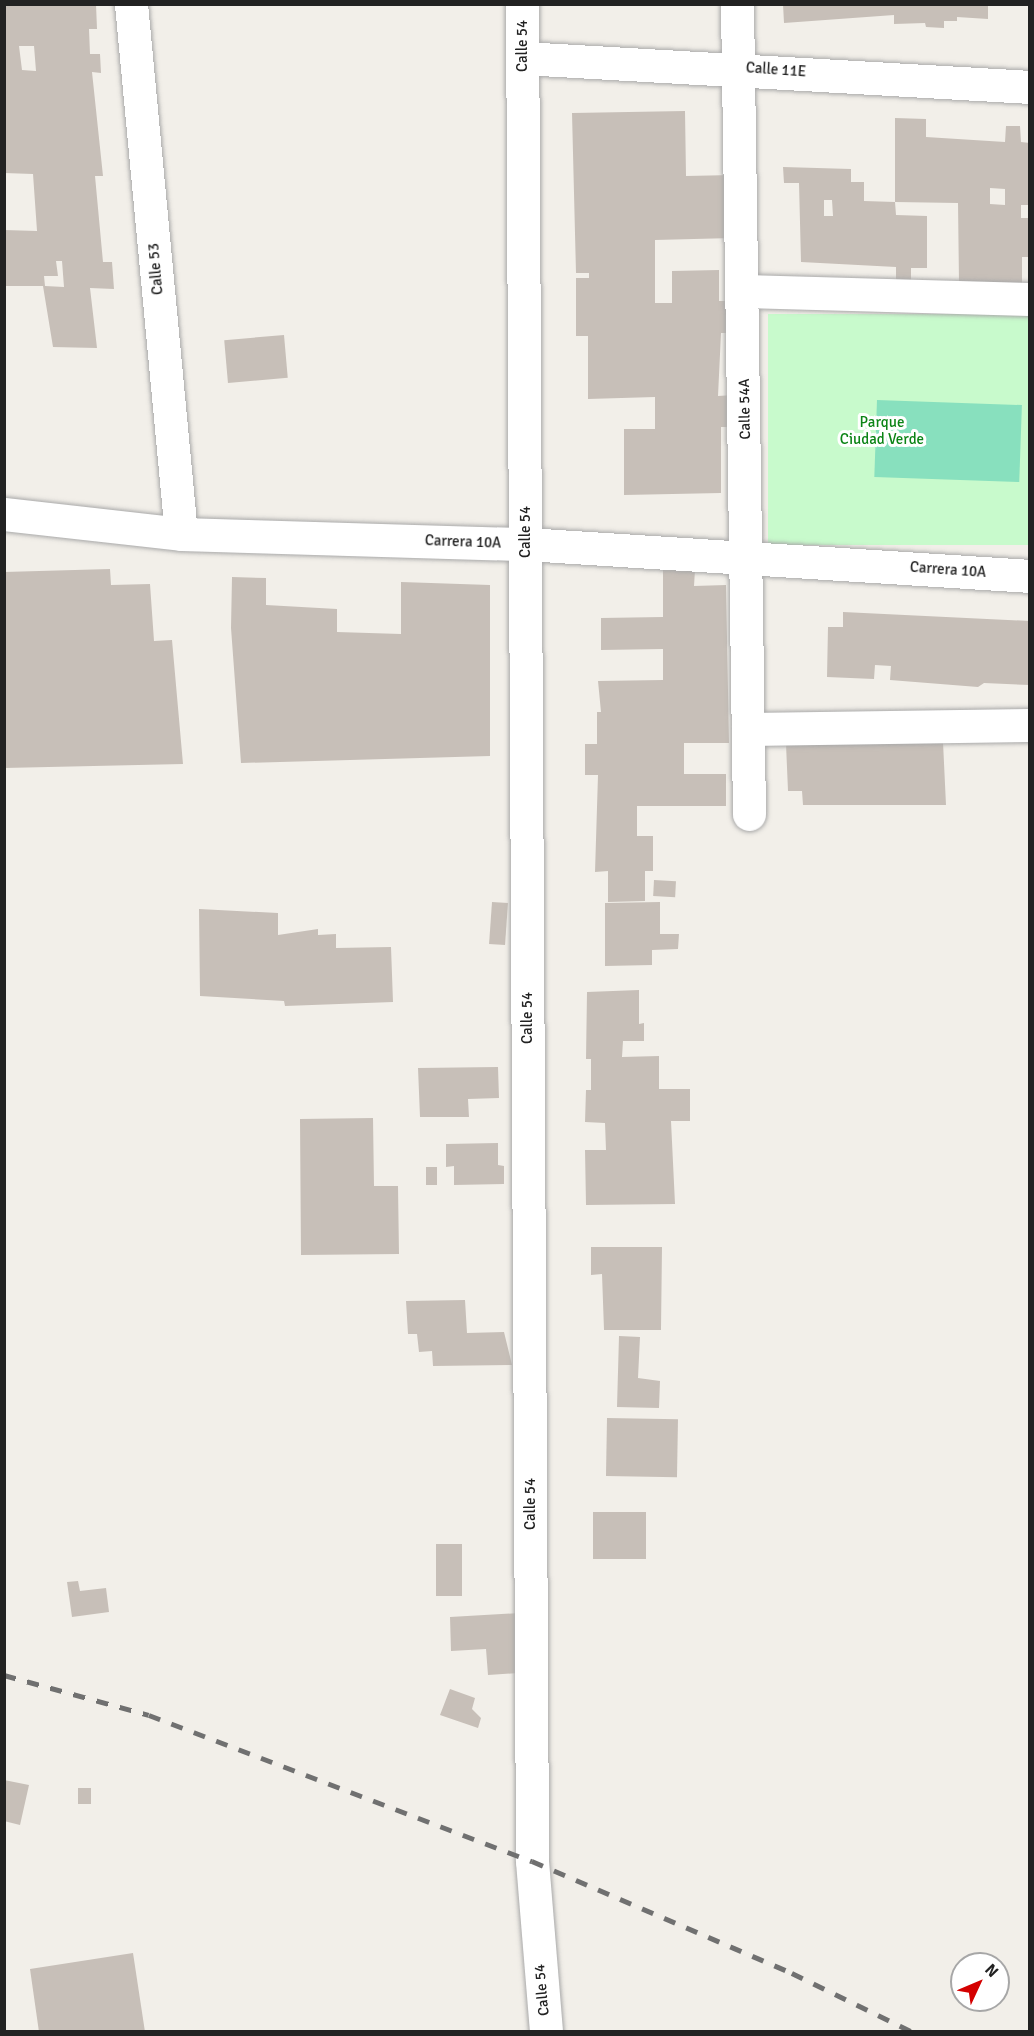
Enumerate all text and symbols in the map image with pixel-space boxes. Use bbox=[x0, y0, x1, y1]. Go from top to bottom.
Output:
street label: Calle 54 bbox=[514, 20, 532, 72]
street label: Calle 11E bbox=[745, 59, 807, 81]
street label: Calle 53 bbox=[145, 242, 167, 296]
street label: Calle 54A bbox=[735, 378, 755, 440]
park label: Parque Ciudad Verde bbox=[840, 413, 924, 448]
street label: Calle 54 bbox=[517, 506, 535, 558]
street label: Carrera 10A bbox=[424, 532, 502, 552]
street label: Carrera 10A bbox=[909, 558, 987, 582]
street label: Calle 54 bbox=[519, 992, 537, 1044]
street label: Calle 54 bbox=[522, 1478, 540, 1530]
north arrow bbox=[950, 1952, 1010, 2012]
text: N bbox=[980, 1960, 1003, 1982]
street label: Calle 54 bbox=[531, 1963, 553, 2017]

